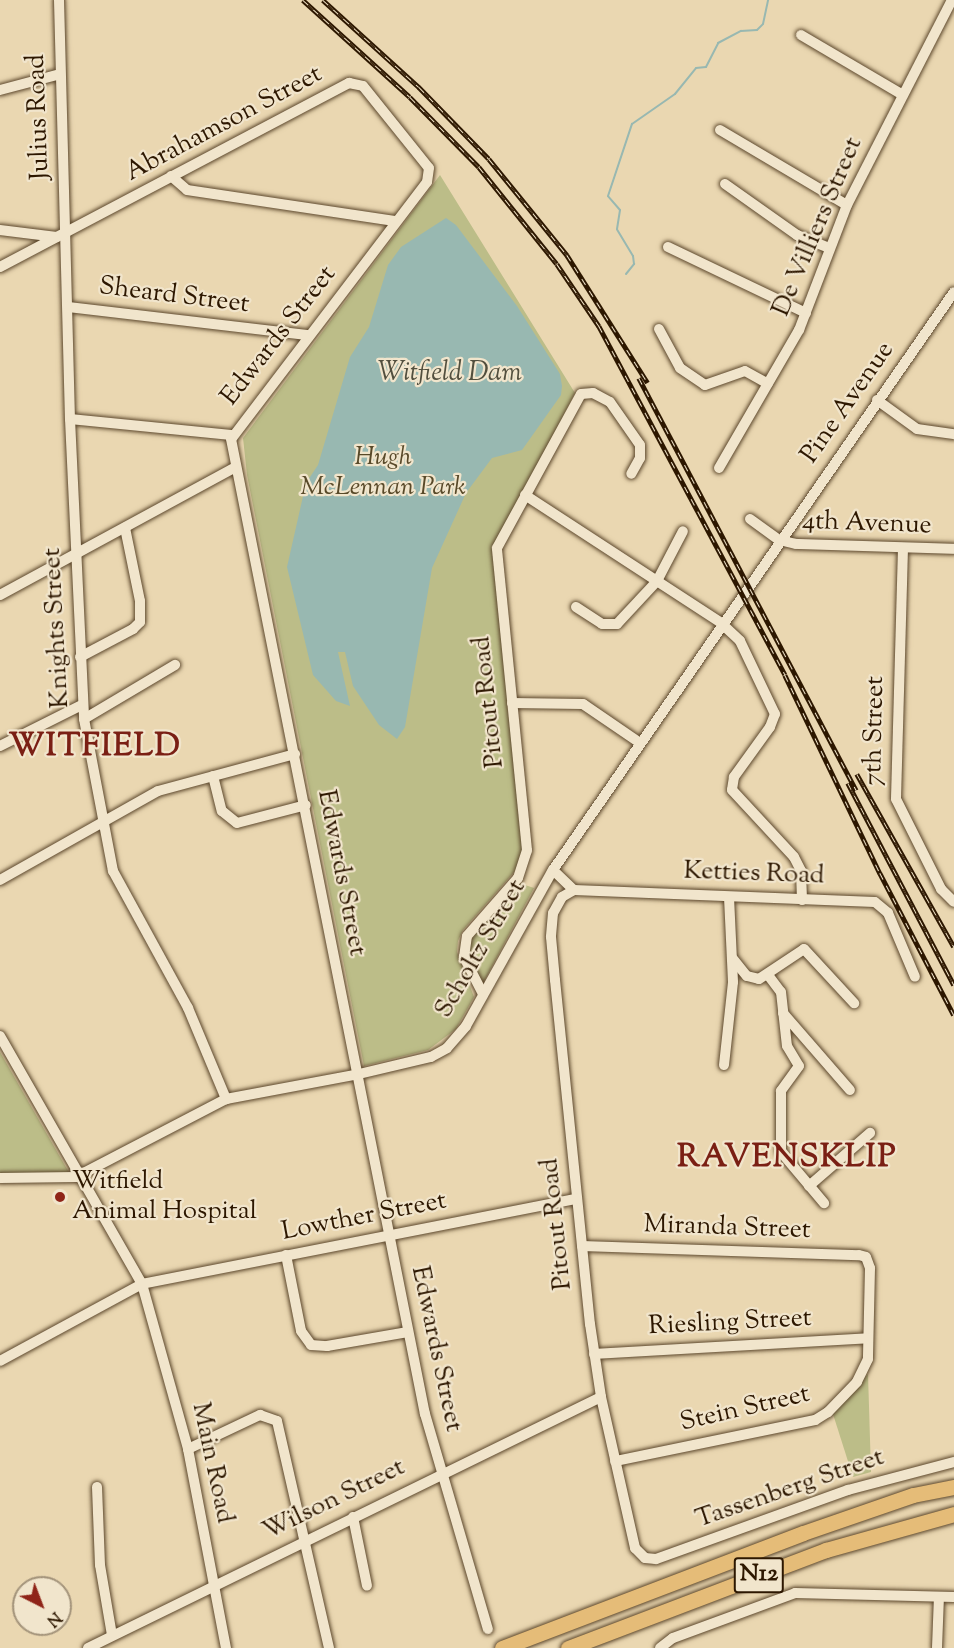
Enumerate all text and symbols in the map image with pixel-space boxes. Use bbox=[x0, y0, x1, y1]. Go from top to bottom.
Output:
street label: Julius Road bbox=[21, 53, 57, 181]
street label: Abrahamson Street bbox=[120, 59, 328, 189]
street label: De Villiers Street bbox=[766, 133, 870, 321]
street label: Edwards Street bbox=[215, 260, 343, 412]
street label: Sheard Street bbox=[97, 271, 251, 321]
street label: Pine Avenue bbox=[795, 336, 901, 470]
water label: Witfield Dam bbox=[378, 358, 522, 390]
park label: Hugh McLennan Park bbox=[300, 442, 466, 503]
street label: 4th Avenue bbox=[802, 506, 932, 542]
street label: Knights Street bbox=[37, 547, 77, 709]
street label: Pitout Road bbox=[467, 634, 511, 770]
street label: 7th Street bbox=[858, 676, 892, 786]
district label: WITFIELD bbox=[9, 728, 181, 766]
street label: Edwards Street bbox=[310, 787, 372, 959]
street label: Ketties Road bbox=[683, 856, 825, 892]
street label: Scholtz Street bbox=[429, 874, 533, 1024]
district label: RAVENSKLIP bbox=[677, 1139, 897, 1177]
street label: Pitout Road bbox=[535, 1156, 579, 1292]
place label: Witfield Animal Hospital bbox=[72, 1166, 257, 1228]
street label: Lowther Street bbox=[279, 1186, 449, 1248]
marker: Witfield Animal Hospital bbox=[53, 1190, 67, 1204]
street label: Miranda Street bbox=[643, 1209, 811, 1247]
street label: Edwards Street bbox=[403, 1263, 469, 1435]
street label: Riesling Street bbox=[648, 1303, 812, 1343]
street label: Stein Street bbox=[677, 1379, 813, 1439]
street label: Main Road bbox=[184, 1400, 240, 1526]
street label: Tassenberg Street bbox=[692, 1442, 888, 1536]
street label: Wilson Street bbox=[258, 1452, 410, 1548]
road number: N12 bbox=[734, 1554, 784, 1596]
north arrow bbox=[12, 1576, 72, 1636]
text: N bbox=[41, 1605, 65, 1631]

